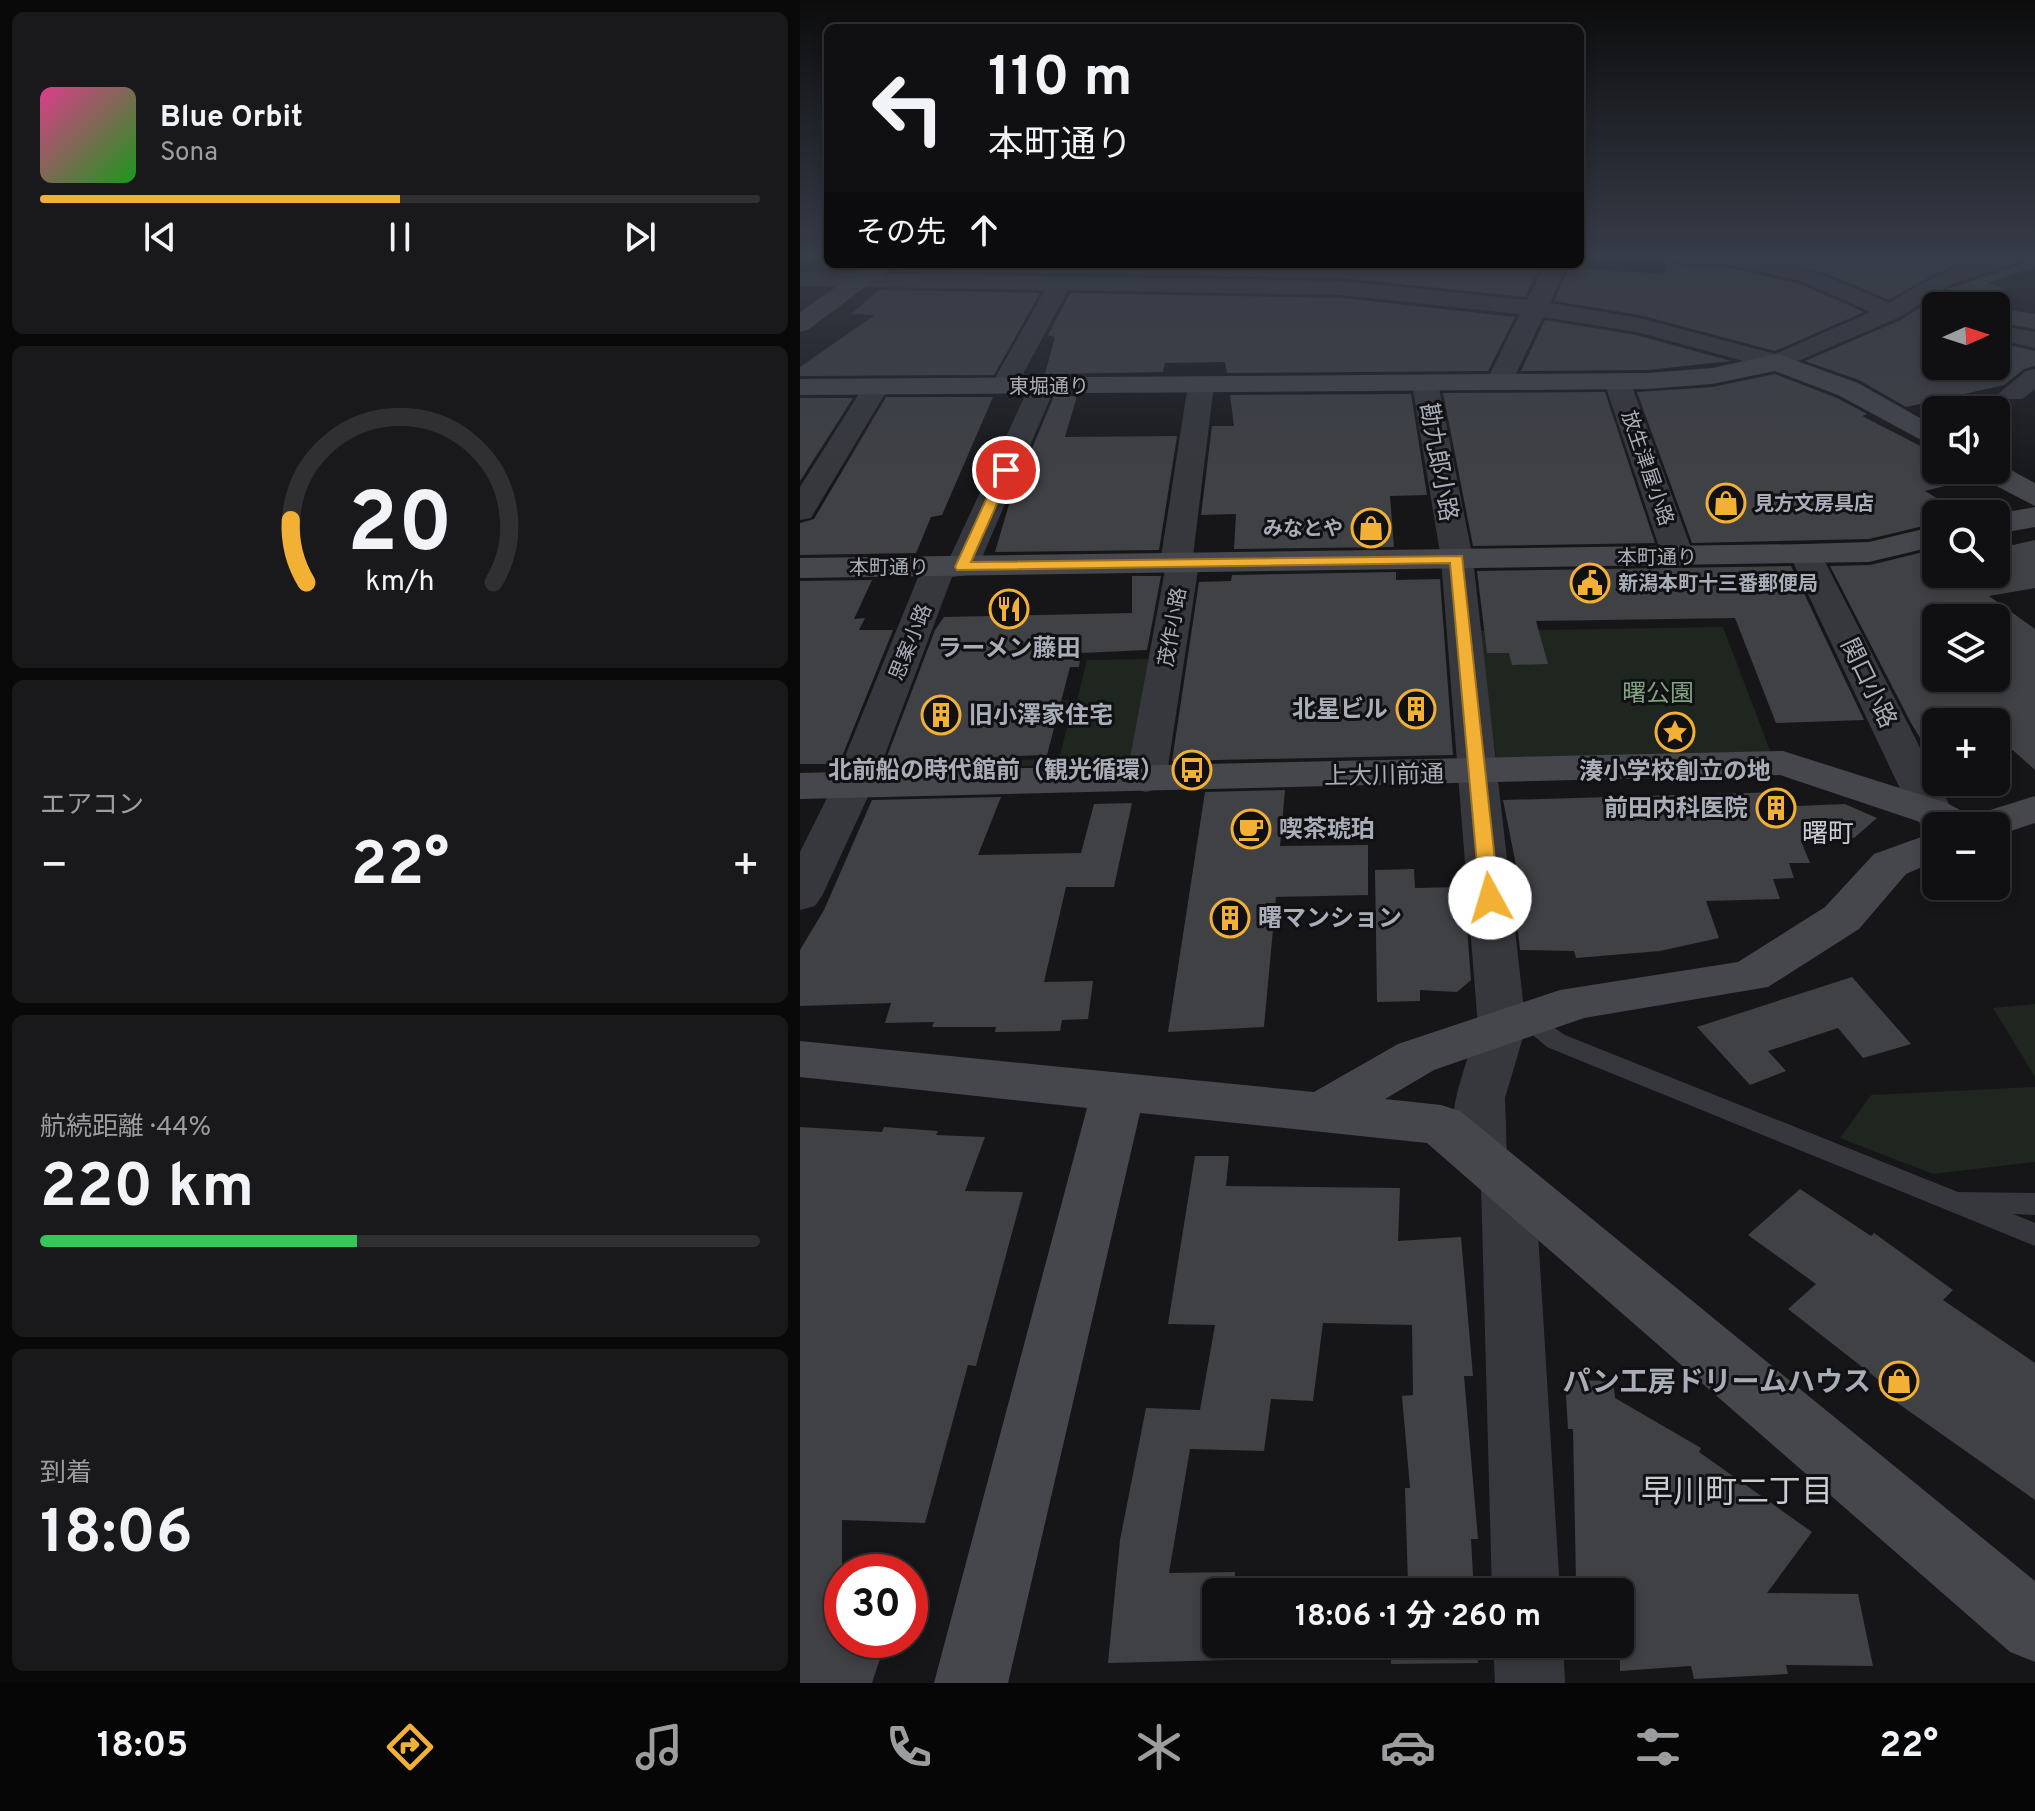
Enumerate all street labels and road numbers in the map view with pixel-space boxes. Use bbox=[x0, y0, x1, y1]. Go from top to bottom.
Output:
street label: 東堀通り bbox=[1009, 375, 1089, 401]
street label: 勘九郎小路 bbox=[1412, 401, 1462, 524]
street label: 放生津屋小路 bbox=[1614, 408, 1678, 530]
street label: 本町通り bbox=[1617, 546, 1697, 572]
street label: 本町通り bbox=[849, 556, 929, 582]
street label: 茂作小路 bbox=[1154, 586, 1194, 669]
street label: 思案小路 bbox=[885, 601, 939, 685]
street label: 関口小路 bbox=[1833, 634, 1902, 734]
street label: 上大川前通 bbox=[1324, 761, 1444, 793]

